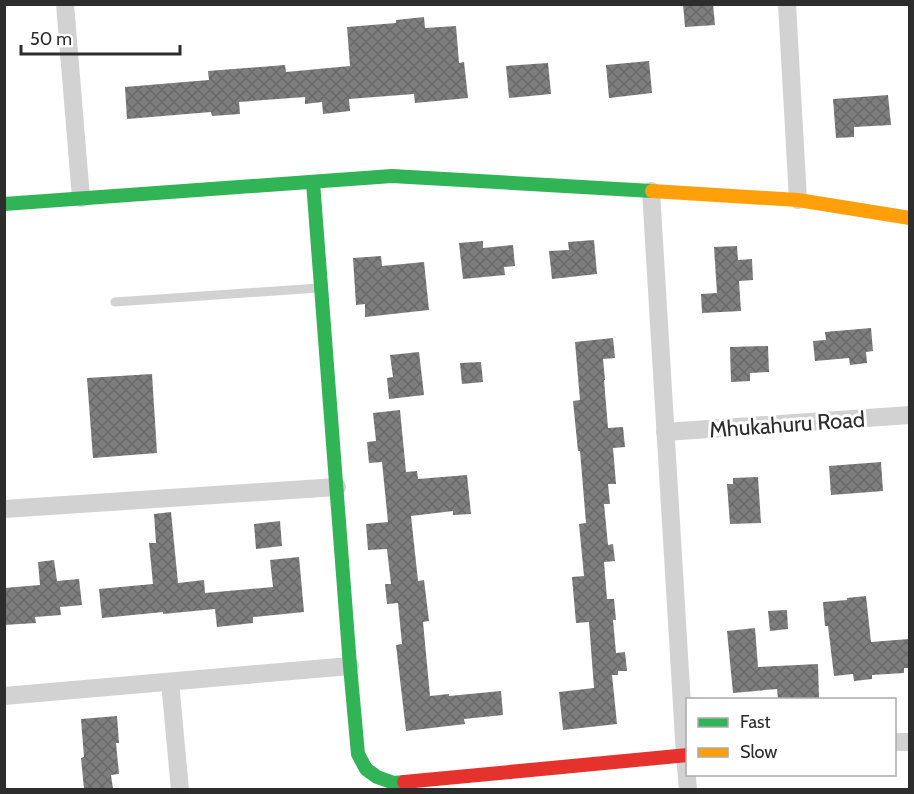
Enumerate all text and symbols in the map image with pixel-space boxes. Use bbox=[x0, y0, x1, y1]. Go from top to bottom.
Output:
scale bar bbox=[21, 18, 180, 56]
text: 50 m bbox=[30, 28, 72, 50]
street label: Mhukahuru Road bbox=[708, 406, 866, 443]
legend bbox=[686, 698, 896, 776]
text: Fast bbox=[740, 711, 771, 733]
text: Slow bbox=[740, 741, 777, 763]

